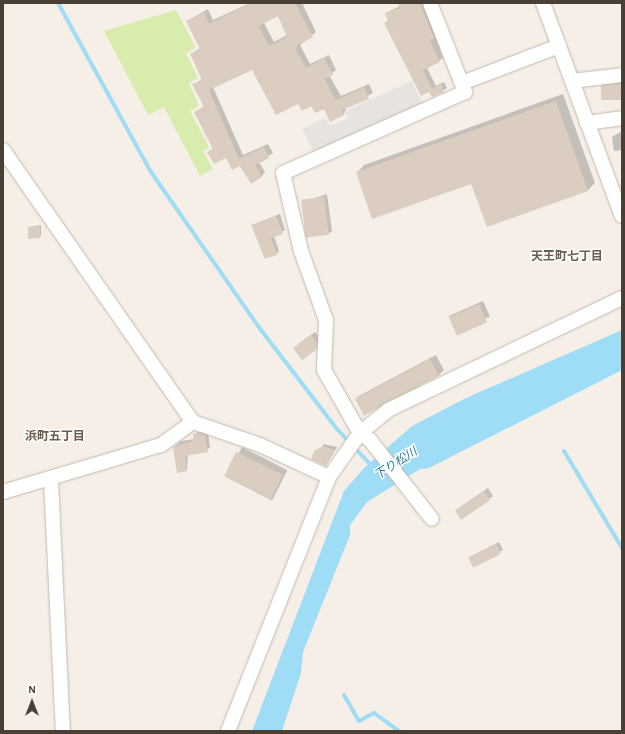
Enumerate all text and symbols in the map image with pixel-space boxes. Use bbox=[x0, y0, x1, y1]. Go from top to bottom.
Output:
district label: 天王町七丁目 bbox=[531, 250, 603, 264]
district label: 浜町五丁目 bbox=[25, 430, 85, 444]
water label: 下り松川 bbox=[372, 445, 420, 483]
north arrow bbox=[12, 682, 52, 722]
text: N bbox=[28, 684, 36, 695]

